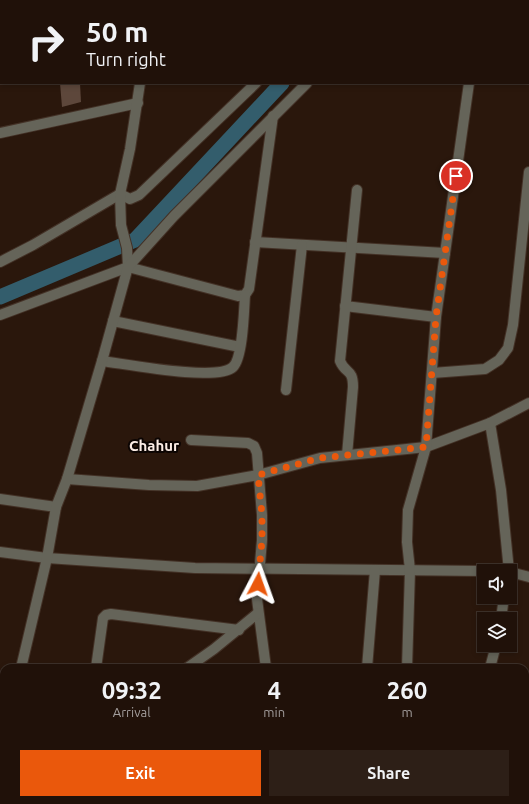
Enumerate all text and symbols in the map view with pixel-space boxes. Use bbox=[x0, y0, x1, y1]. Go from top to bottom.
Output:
icon: right bbox=[20, 16, 72, 68]
text: 50 m bbox=[86, 16, 148, 47]
text: Turn right bbox=[86, 49, 166, 69]
pin bbox=[439, 159, 473, 193]
icon: arrive bbox=[445, 165, 467, 187]
district label: Chahur bbox=[129, 437, 180, 454]
position arrow bbox=[237, 563, 279, 605]
map controls bbox=[477, 564, 517, 652]
button: sound bbox=[477, 564, 517, 604]
button: layers bbox=[477, 612, 517, 652]
text: 09:32 bbox=[102, 677, 162, 704]
text: 4 bbox=[267, 677, 281, 704]
text: 260 bbox=[387, 677, 427, 704]
text: Arrival bbox=[113, 705, 151, 719]
text: min bbox=[263, 705, 285, 719]
text: m bbox=[401, 705, 413, 719]
button: Exit bbox=[20, 750, 261, 796]
button: Share bbox=[269, 750, 509, 796]

